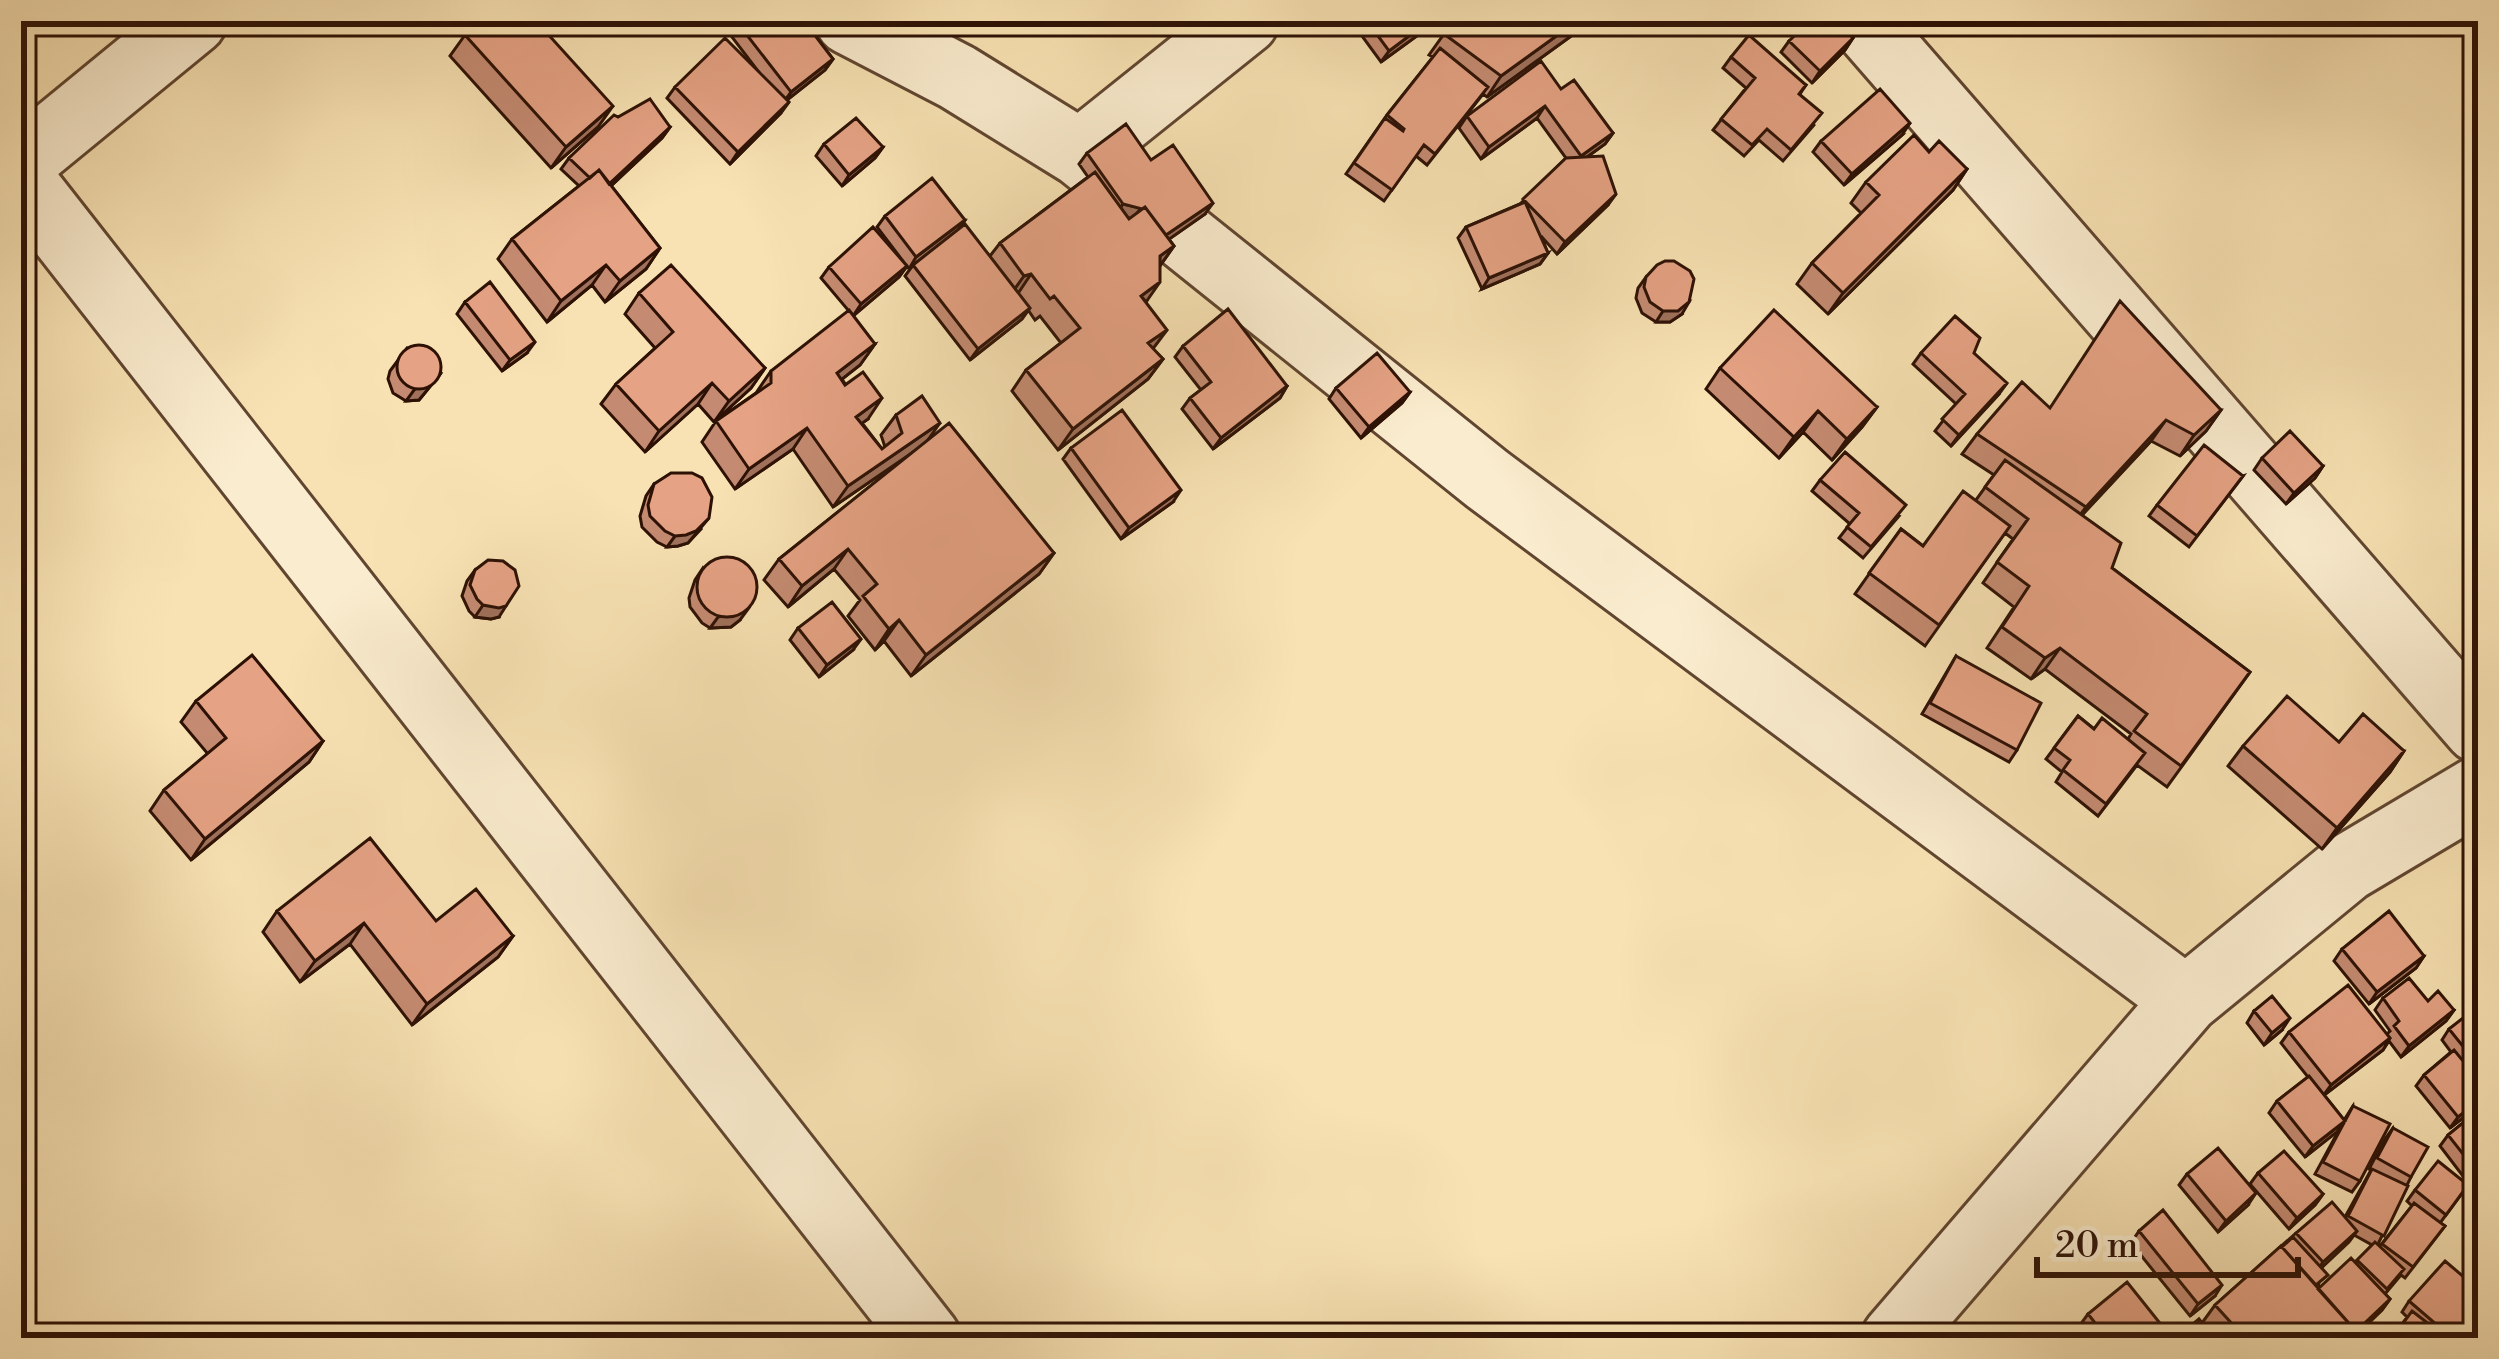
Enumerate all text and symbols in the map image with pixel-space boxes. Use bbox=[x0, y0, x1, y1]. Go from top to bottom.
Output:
scale bar bbox=[2037, 1203, 2298, 1277]
text: 20 m bbox=[2055, 1224, 2138, 1269]

